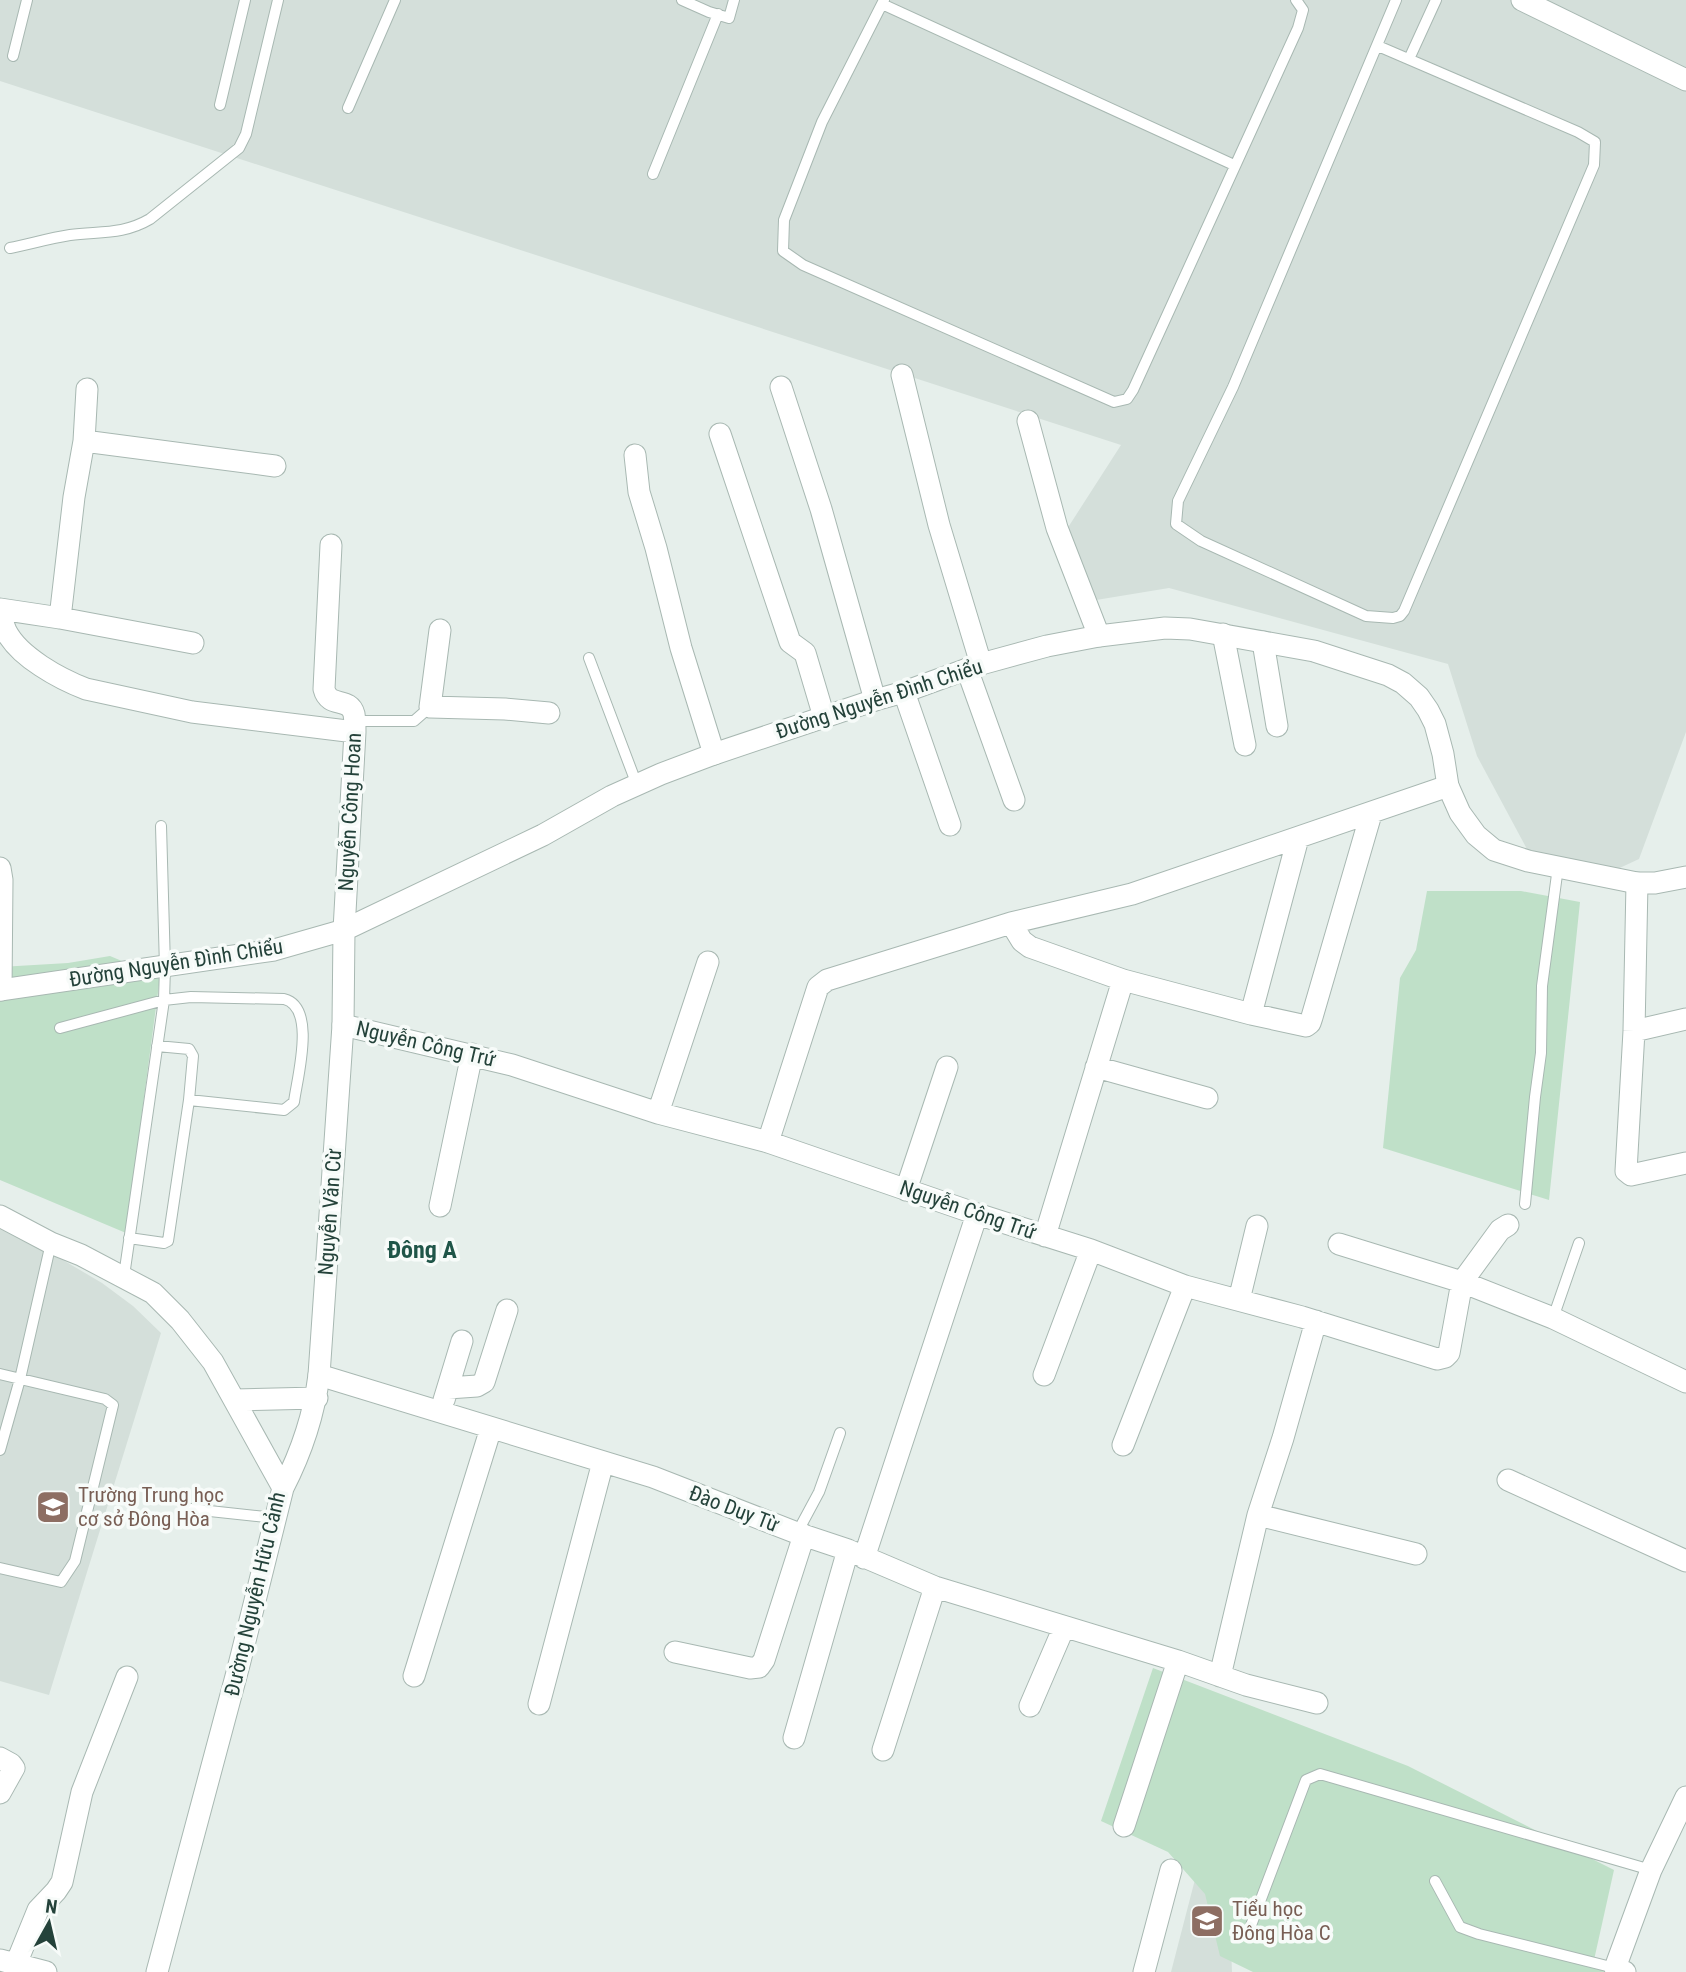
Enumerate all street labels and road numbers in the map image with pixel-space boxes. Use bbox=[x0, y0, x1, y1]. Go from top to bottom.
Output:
street label: Đường Nguyễn Đình Chiểu bbox=[773, 654, 985, 744]
street label: Nguyễn Công Hoan bbox=[334, 732, 366, 892]
street label: Đường Nguyễn Đình Chiểu bbox=[67, 934, 285, 992]
street label: Nguyễn Công Trứ bbox=[354, 1016, 499, 1072]
street label: Nguyễn Văn Cừ bbox=[314, 1147, 346, 1276]
street label: Nguyễn Công Trứ bbox=[897, 1175, 1040, 1245]
street label: Đào Duy Từ bbox=[686, 1481, 783, 1537]
street label: Đường Nguyễn Hữu Cảnh bbox=[220, 1490, 290, 1698]

